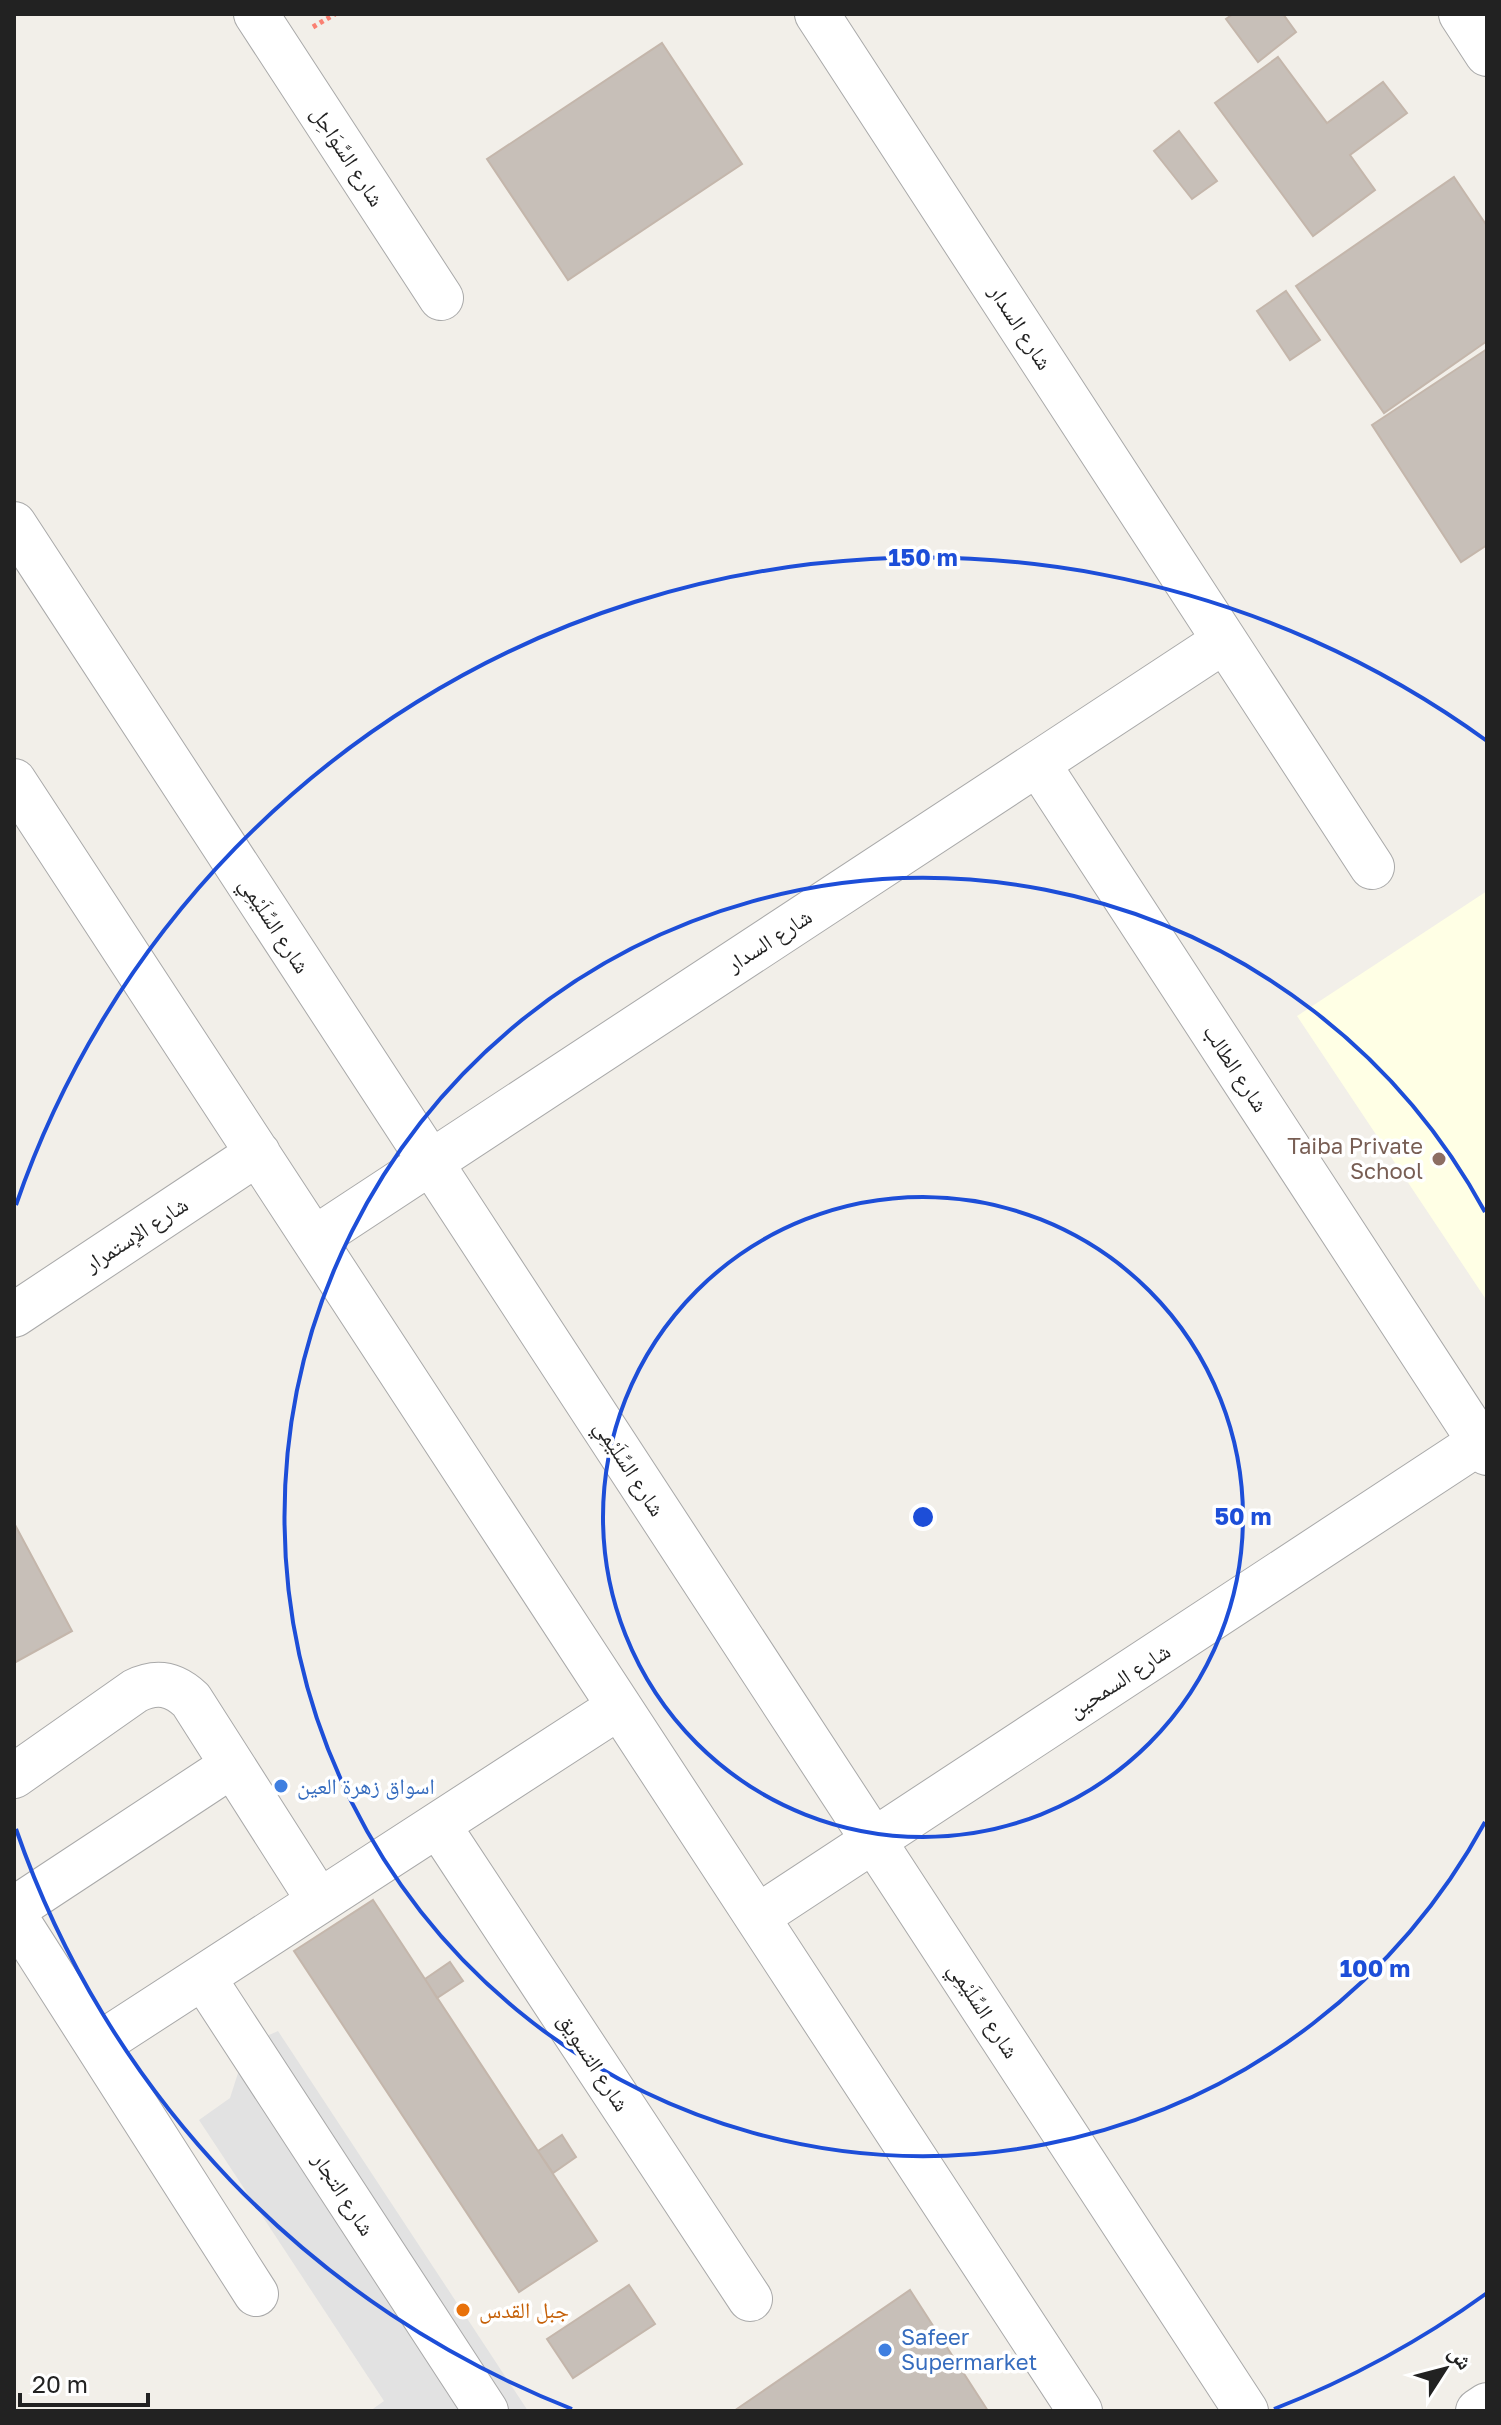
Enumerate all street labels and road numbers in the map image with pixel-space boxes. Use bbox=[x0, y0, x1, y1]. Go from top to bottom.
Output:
street label: شارع السَّوَاحِل bbox=[305, 100, 391, 212]
street label: شارع السدار bbox=[983, 278, 1059, 375]
street label: شارع السِّلَيْمِي bbox=[230, 872, 317, 980]
street label: شارع السدار bbox=[720, 902, 817, 978]
street label: شارع الطالب bbox=[1197, 1019, 1275, 1117]
street label: شارع الإستمرار bbox=[78, 1190, 193, 1278]
street label: شارع السِّلَيْمِي bbox=[585, 1415, 672, 1523]
street label: شارع السمحين bbox=[1063, 1637, 1175, 1723]
street label: شارع السِّلَيْمِي bbox=[939, 1957, 1026, 2065]
street label: شارع التسويق bbox=[552, 2008, 636, 2116]
street label: شارع التجار bbox=[306, 2146, 381, 2241]

